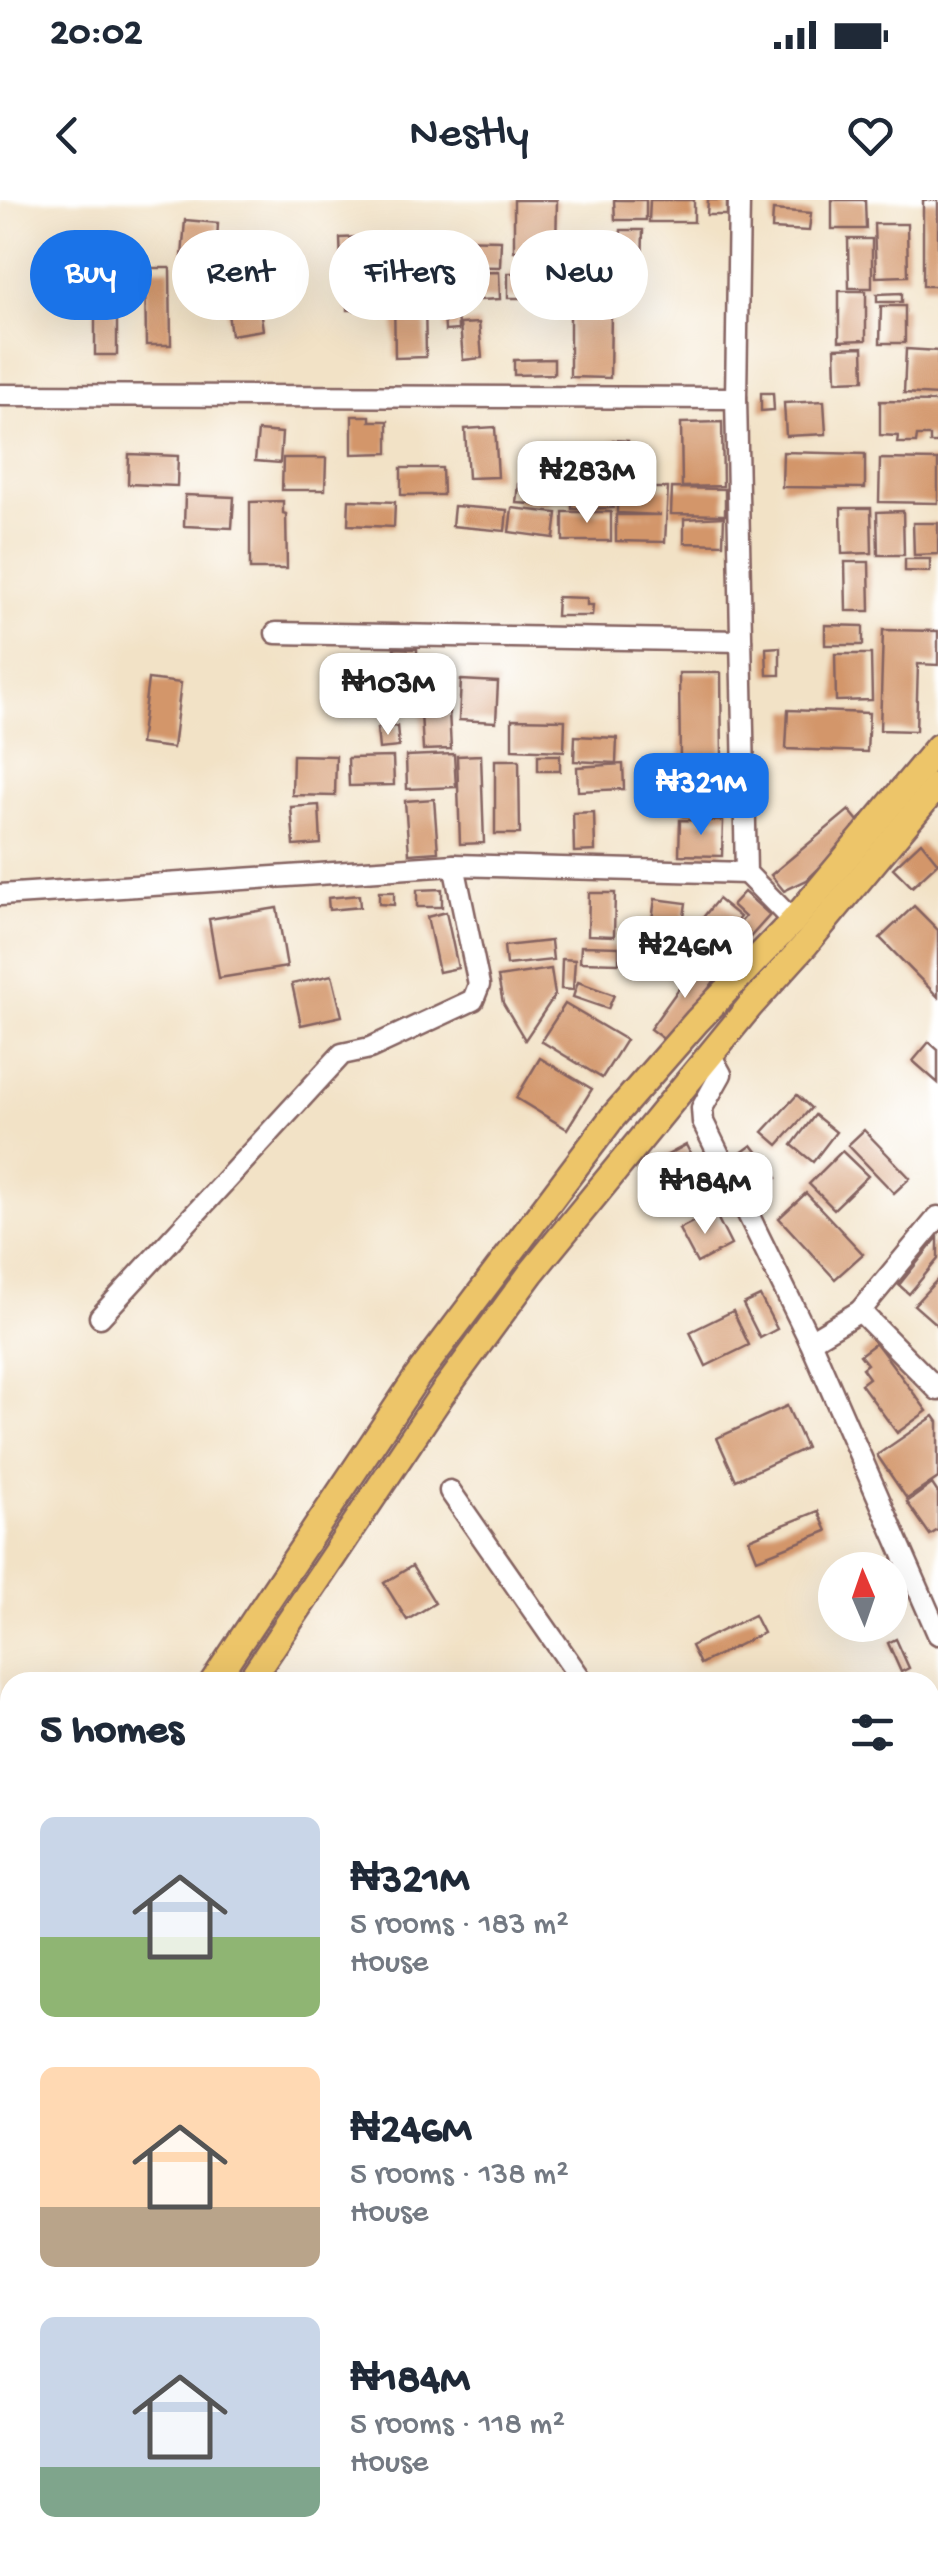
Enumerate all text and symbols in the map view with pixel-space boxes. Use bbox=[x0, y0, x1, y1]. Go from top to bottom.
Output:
text: 20:02 bbox=[50, 13, 142, 57]
icon: back bbox=[40, 108, 95, 163]
icon: heart bbox=[843, 108, 898, 163]
text: Nestly bbox=[409, 109, 529, 162]
chip: Buy bbox=[30, 230, 152, 320]
chip: Rent bbox=[172, 230, 309, 320]
chip: Filters bbox=[329, 230, 490, 320]
chip: New bbox=[510, 230, 648, 320]
pin: ₦283M bbox=[517, 441, 657, 526]
text: ₦283M bbox=[539, 454, 635, 492]
pin: ₦103M bbox=[318, 653, 458, 738]
text: ₦103M bbox=[341, 666, 435, 704]
pin: ₦321M bbox=[631, 753, 771, 838]
text: ₦321M bbox=[656, 766, 746, 804]
pin: ₦246M bbox=[615, 916, 755, 1001]
text: ₦246M bbox=[639, 929, 731, 967]
pin: ₦184M bbox=[635, 1152, 775, 1237]
text: ₦184M bbox=[660, 1165, 750, 1203]
north arrow bbox=[818, 1552, 908, 1642]
map controls bbox=[818, 1552, 908, 1642]
icon: filters bbox=[845, 1705, 900, 1760]
text: 5 homes bbox=[40, 1708, 183, 1757]
icon: home bbox=[120, 1857, 240, 1977]
text: ₦321M bbox=[350, 1858, 469, 1907]
text: 5 rooms · 183 m² bbox=[350, 1907, 569, 1945]
text: House bbox=[350, 1945, 428, 1983]
icon: home bbox=[120, 2107, 240, 2227]
text: ₦246M bbox=[350, 2108, 471, 2157]
text: 5 rooms · 138 m² bbox=[350, 2157, 569, 2195]
text: House bbox=[350, 2195, 428, 2233]
icon: home bbox=[120, 2357, 240, 2477]
text: ₦184M bbox=[350, 2358, 469, 2407]
text: 5 rooms · 118 m² bbox=[350, 2407, 565, 2445]
text: House bbox=[350, 2445, 428, 2483]

